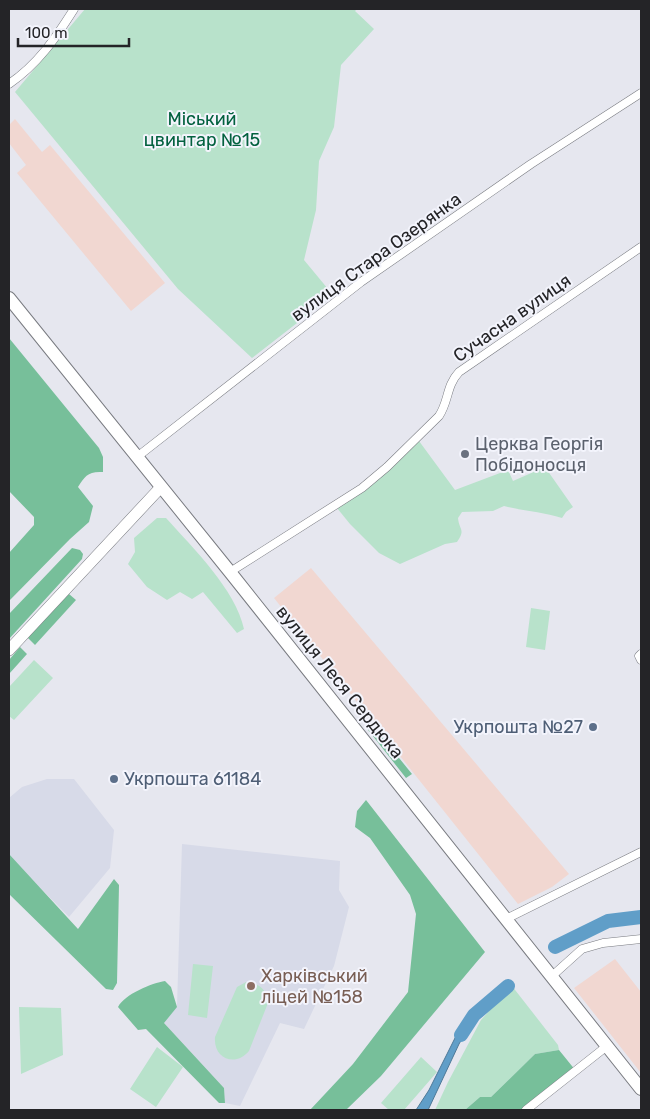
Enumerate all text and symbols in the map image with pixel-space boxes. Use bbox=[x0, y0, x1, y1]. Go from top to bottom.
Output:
scale bar bbox=[18, 15, 129, 47]
text: 100 m bbox=[25, 24, 67, 42]
park label: Міський цвинтар №15 bbox=[144, 108, 260, 151]
street label: вулиця Стара Озерянка bbox=[287, 188, 465, 326]
street label: Сучасна вулиця bbox=[449, 269, 575, 367]
place label: Церква Георгія Побідоносця bbox=[475, 433, 603, 476]
marker: Церква Георгія Побідоносця bbox=[459, 448, 471, 460]
street label: вулиця Леся Сердюка bbox=[271, 601, 409, 763]
place label: Укрпошта №27 bbox=[453, 716, 583, 738]
marker: Укрпошта №27 bbox=[587, 721, 599, 733]
place label: Укрпошта 61184 bbox=[124, 768, 261, 790]
marker: Укрпошта 61184 bbox=[108, 773, 120, 785]
place label: Харківський ліцей №158 bbox=[261, 965, 368, 1008]
marker: Харківський ліцей №158 bbox=[245, 980, 257, 992]

